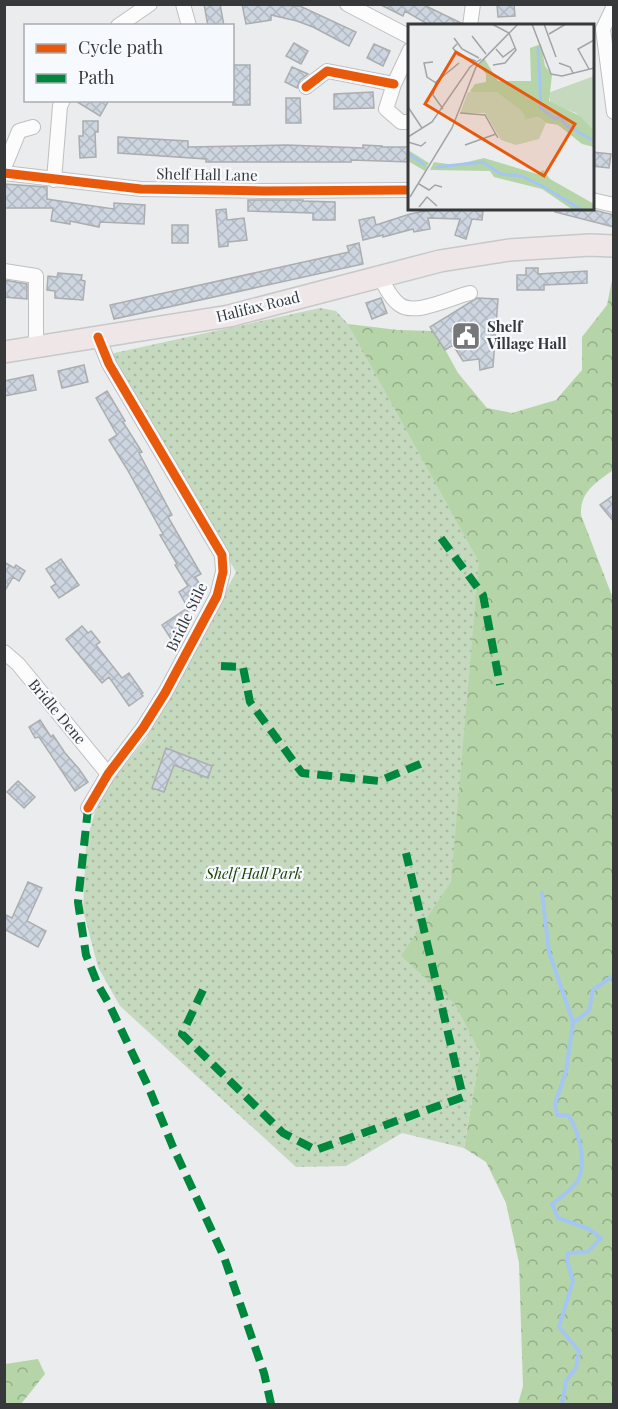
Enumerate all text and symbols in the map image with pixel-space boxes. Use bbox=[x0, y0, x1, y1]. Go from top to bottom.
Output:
legend bbox=[24, 24, 234, 102]
inset map bbox=[408, 24, 594, 210]
text: Cycle path bbox=[78, 35, 163, 59]
text: Path bbox=[78, 65, 115, 89]
street label: Shelf Hall Lane bbox=[156, 163, 258, 185]
street label: Halifax Road bbox=[214, 286, 302, 326]
place label: Shelf Village Hall bbox=[486, 316, 567, 353]
public building icon: Shelf Village Hall bbox=[450, 320, 482, 352]
street label: Bridle Stile bbox=[161, 579, 211, 654]
street label: Bridle Dene bbox=[25, 674, 91, 748]
park label: Shelf Hall Park bbox=[205, 863, 303, 883]

